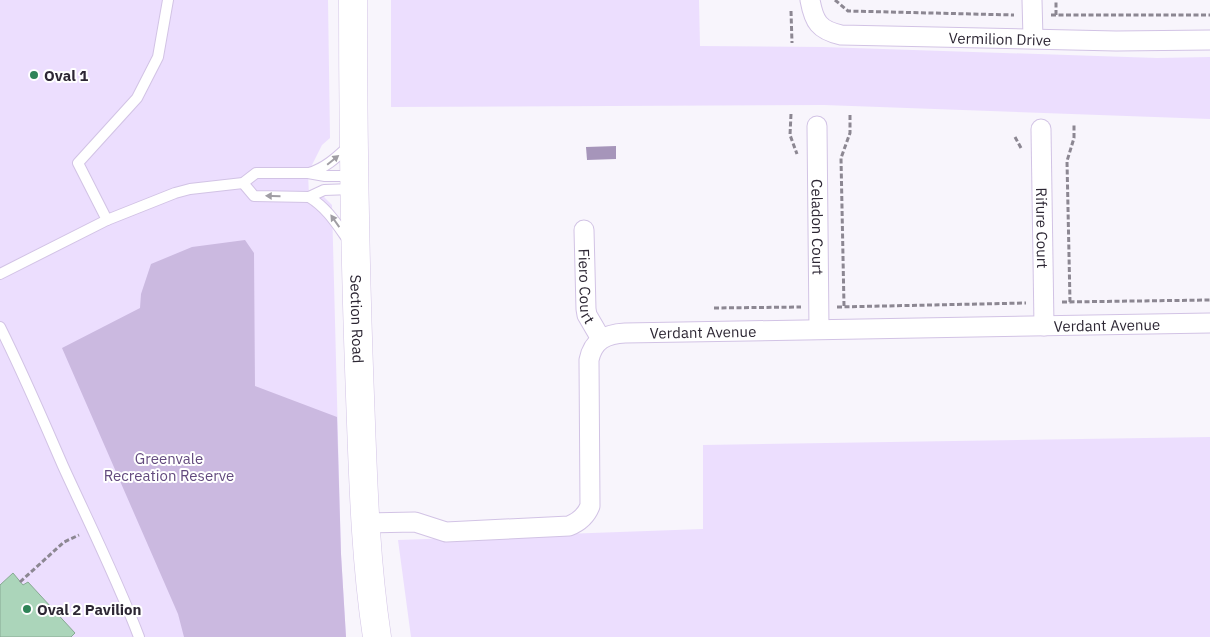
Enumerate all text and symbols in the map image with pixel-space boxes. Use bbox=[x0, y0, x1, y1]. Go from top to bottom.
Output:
street label: Vermilion Drive bbox=[948, 28, 1051, 49]
place label: Oval 1 bbox=[44, 66, 88, 85]
marker: Oval 1 bbox=[28, 69, 40, 81]
one-way arrow bbox=[326, 154, 339, 165]
street label: Celadon Court bbox=[808, 179, 828, 275]
street label: Rifure Court bbox=[1032, 187, 1053, 269]
one-way arrow bbox=[265, 192, 281, 200]
one-way arrow bbox=[330, 214, 340, 228]
street label: Fiero Court bbox=[575, 248, 599, 327]
street label: Section Road bbox=[347, 274, 368, 364]
street label: Verdant Avenue bbox=[1053, 314, 1160, 335]
street label: Verdant Avenue bbox=[650, 321, 756, 342]
park label: Greenvale Recreation Reserve bbox=[104, 449, 234, 485]
place label: Oval 2 Pavilion bbox=[37, 600, 141, 619]
marker: Oval 2 Pavilion bbox=[21, 603, 33, 615]

